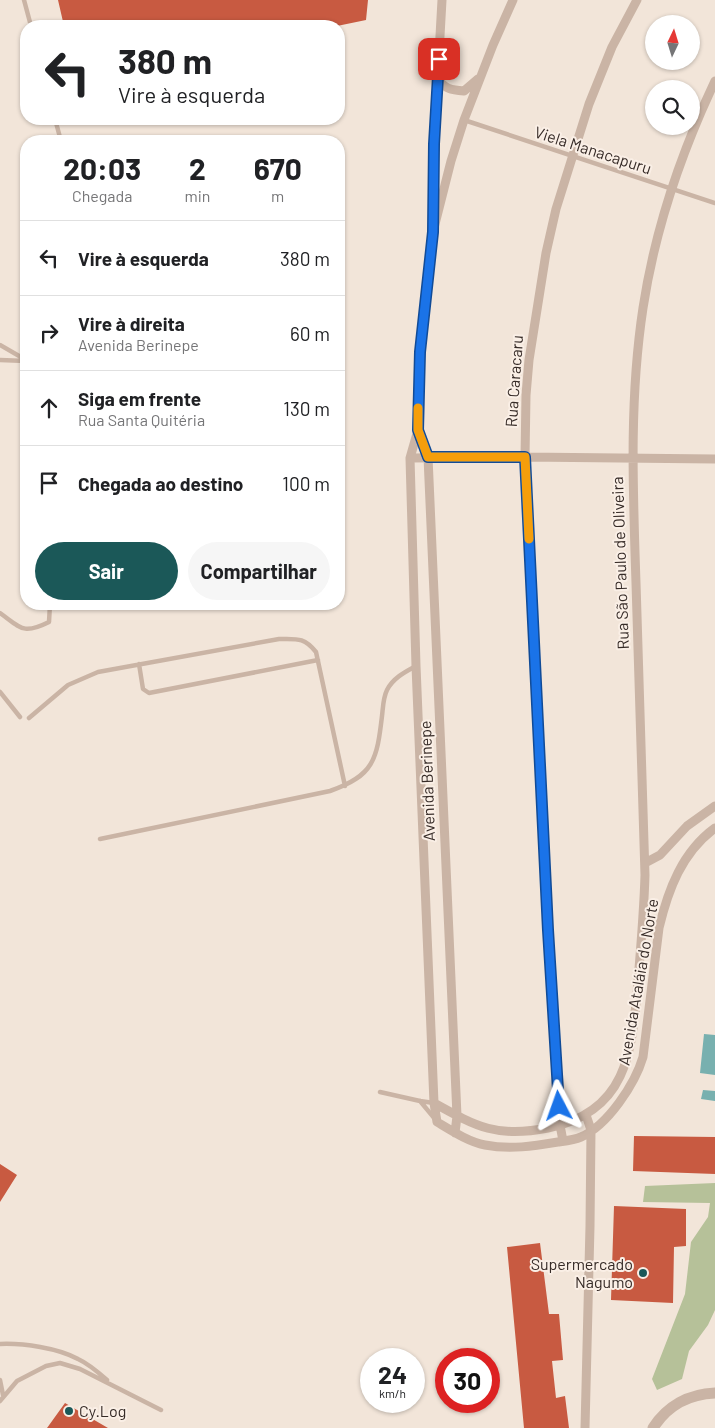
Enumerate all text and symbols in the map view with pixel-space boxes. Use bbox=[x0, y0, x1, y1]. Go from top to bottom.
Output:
north arrow bbox=[645, 15, 700, 70]
map controls bbox=[645, 15, 700, 135]
pin bbox=[418, 38, 460, 80]
text: 380 m bbox=[118, 39, 212, 81]
icon: left bbox=[35, 40, 100, 105]
icon: arrive bbox=[425, 45, 453, 73]
button: search bbox=[645, 80, 700, 135]
text: Vire à esquerda bbox=[118, 81, 265, 107]
street label: Viela Manacapuru bbox=[532, 122, 654, 177]
text: 20:03 bbox=[63, 150, 141, 186]
text: 2 bbox=[189, 150, 206, 186]
text: 670 bbox=[254, 150, 302, 186]
text: Chegada bbox=[72, 186, 132, 205]
text: min bbox=[185, 186, 210, 205]
text: m bbox=[271, 186, 284, 205]
icon: left bbox=[35, 244, 63, 272]
text: Vire à esquerda bbox=[78, 247, 209, 270]
text: 380 m bbox=[280, 247, 330, 270]
text: Vire à direita bbox=[78, 312, 185, 335]
icon: right bbox=[35, 319, 63, 347]
text: 60 m bbox=[290, 322, 330, 345]
street label: Rua Caracaru bbox=[501, 334, 526, 428]
text: Avenida Berinepe bbox=[78, 335, 199, 354]
text: Siga em frente bbox=[78, 387, 201, 410]
icon: ahead bbox=[35, 394, 63, 422]
text: 130 m bbox=[283, 397, 330, 420]
text: Rua Santa Quitéria bbox=[78, 410, 205, 429]
icon: arrive bbox=[35, 469, 63, 497]
text: Chegada ao destino bbox=[78, 472, 243, 495]
text: 100 m bbox=[282, 472, 330, 495]
street label: Rua São Paulo de Oliveira bbox=[607, 476, 632, 650]
button: Sair bbox=[35, 542, 178, 600]
button: Compartilhar bbox=[188, 542, 330, 600]
street label: Avenida Berinepe bbox=[415, 720, 438, 842]
street label: Avenida Ataláia do Norte bbox=[613, 897, 662, 1067]
position arrow bbox=[532, 1079, 584, 1131]
place label: Supermercado Nagumo bbox=[531, 1254, 633, 1291]
marker: Supermercado Nagumo bbox=[637, 1267, 649, 1279]
speed limit sign: 30 bbox=[435, 1348, 500, 1413]
text: 24 bbox=[378, 1359, 407, 1389]
text: km/h bbox=[379, 1386, 406, 1400]
place label: Cy.Log bbox=[79, 1401, 126, 1420]
marker: Cy.Log bbox=[63, 1405, 75, 1417]

